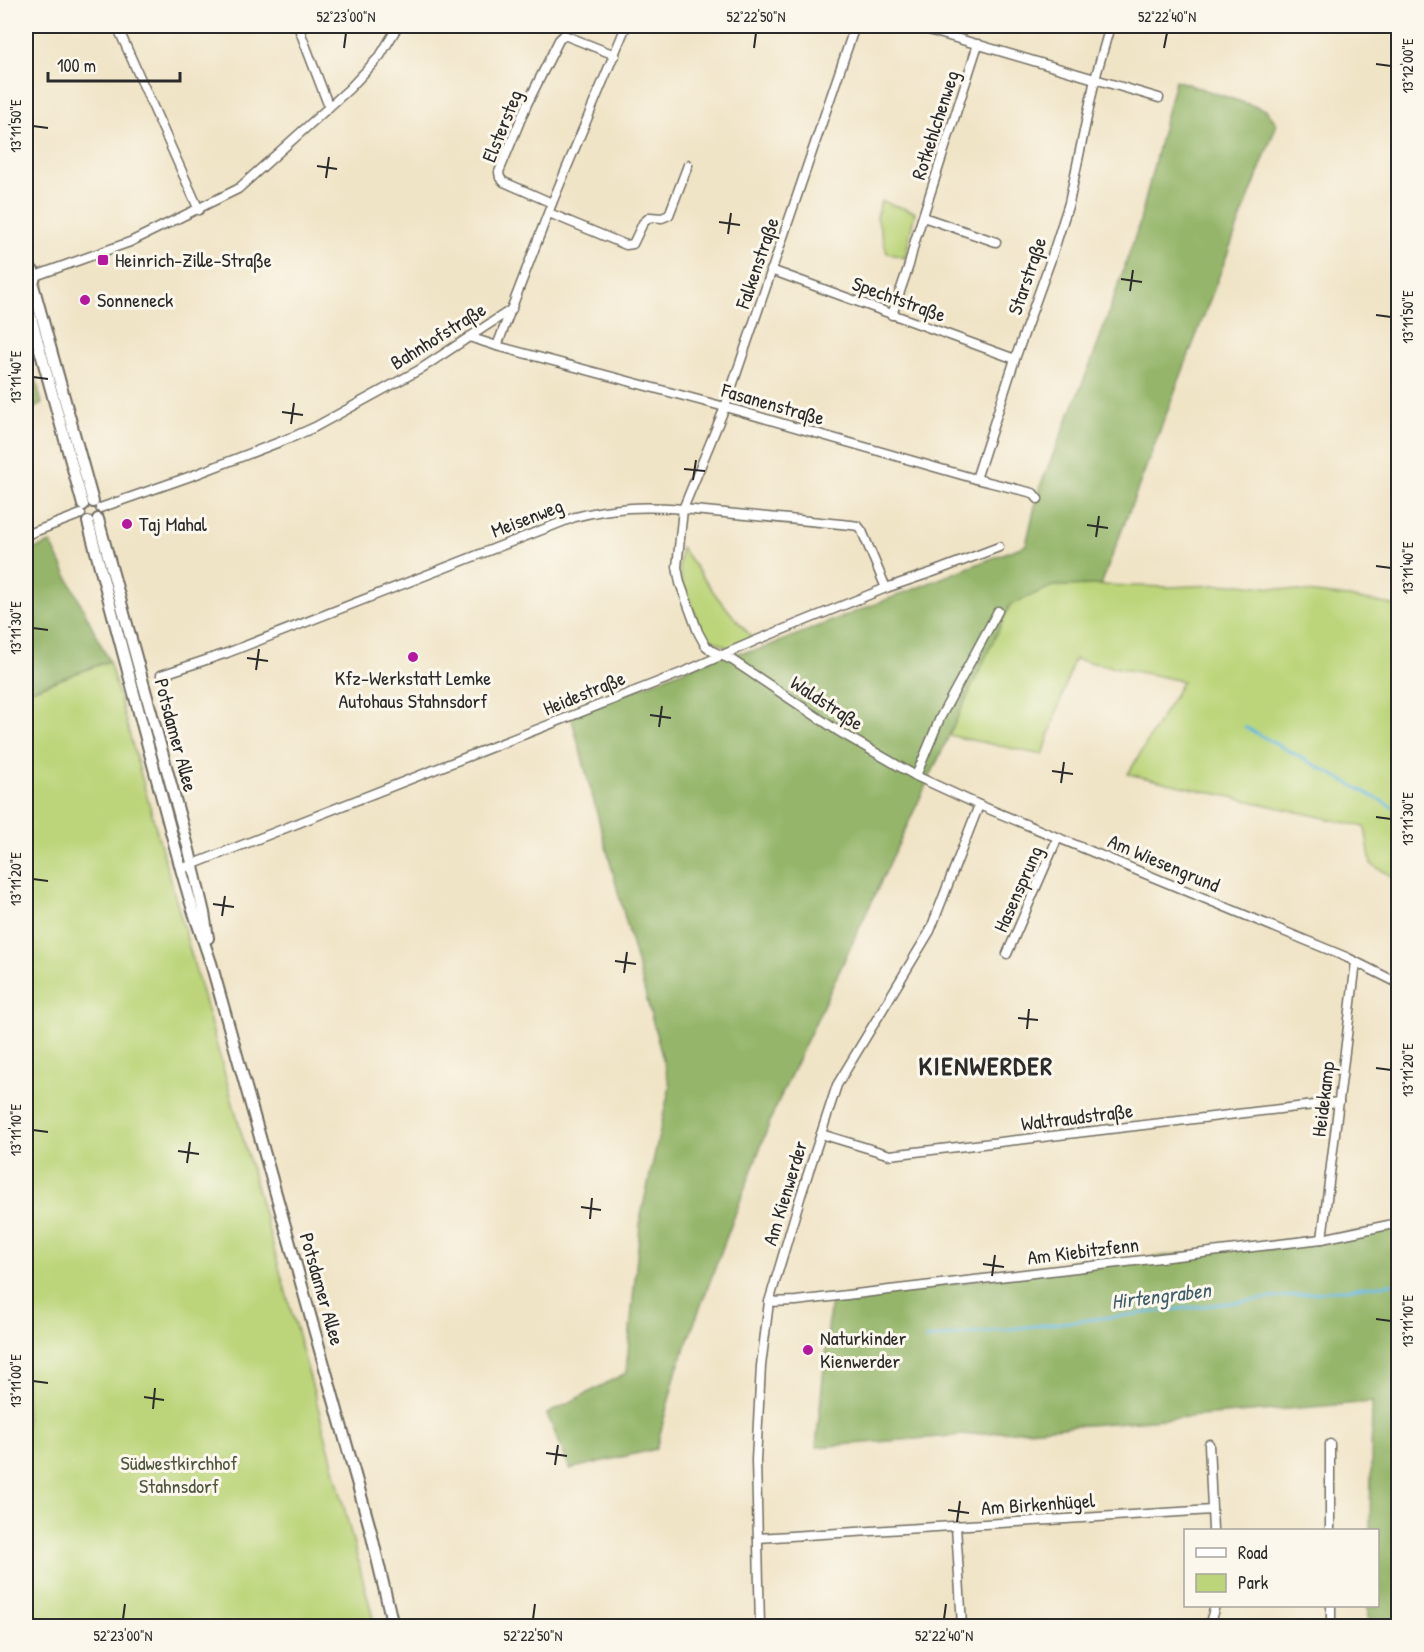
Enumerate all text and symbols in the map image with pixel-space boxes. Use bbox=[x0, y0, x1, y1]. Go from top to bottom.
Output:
text: 52°23'00"N bbox=[316, 6, 376, 27]
text: 52°22'50"N bbox=[727, 6, 785, 27]
text: 52°22'40"N bbox=[1138, 6, 1196, 27]
text: 13°12'00"E bbox=[1397, 38, 1418, 94]
scale bar bbox=[48, 45, 180, 83]
text: 100 m bbox=[57, 53, 96, 78]
street label: Rotkehlchenweg bbox=[904, 67, 965, 183]
street label: Elstersteg bbox=[475, 86, 528, 166]
text: 13°11'50"E bbox=[5, 99, 26, 153]
street label: Falkenstraße bbox=[728, 214, 785, 313]
street label: Starstraße bbox=[1001, 233, 1052, 318]
place label: Heinrich-Zille-Straße bbox=[115, 246, 272, 273]
marker: Heinrich-Zille-Straße bbox=[96, 253, 110, 267]
street label: Spechtstraße bbox=[849, 269, 950, 328]
place label: Sonneneck bbox=[97, 286, 173, 313]
text: 13°11'50"E bbox=[1397, 290, 1418, 344]
marker: Sonneneck bbox=[78, 293, 92, 307]
street label: Bahnhofstraße bbox=[385, 296, 491, 376]
text: 13°11'40"E bbox=[5, 350, 26, 403]
street label: Fasanenstraße bbox=[718, 376, 828, 431]
street label: Meisenweg bbox=[487, 491, 567, 544]
place label: Taj Mahal bbox=[139, 510, 207, 537]
marker: Taj Mahal bbox=[120, 517, 134, 531]
text: 13°11'40"E bbox=[1397, 541, 1418, 594]
text: 13°11'30"E bbox=[5, 601, 26, 655]
marker: Kfz-Werkstatt Lemke Autohaus Stahnsdorf bbox=[406, 650, 420, 664]
place label: Kfz-Werkstatt Lemke Autohaus Stahnsdorf bbox=[335, 664, 491, 714]
street label: Heidestraße bbox=[539, 664, 629, 721]
street label: Waldstraße bbox=[786, 669, 869, 736]
street label: Potsdamer Allee bbox=[148, 675, 205, 794]
text: 13°11'30"E bbox=[1397, 792, 1418, 846]
street label: Am Wiesengrund bbox=[1104, 827, 1224, 898]
street label: Hasensprung bbox=[987, 841, 1049, 936]
text: 13°11'20"E bbox=[5, 852, 26, 906]
text: 13°11'20"E bbox=[1397, 1043, 1418, 1097]
district label: KIENWERDER bbox=[919, 1048, 1054, 1083]
street label: Heidekamp bbox=[1304, 1059, 1341, 1138]
street label: Waltraudstraße bbox=[1020, 1096, 1134, 1137]
text: 13°11'10"E bbox=[5, 1103, 26, 1156]
street label: Am Kienwerder bbox=[756, 1137, 813, 1249]
street label: Potsdamer Allee bbox=[294, 1229, 351, 1348]
street label: Am Kiebitzfenn bbox=[1026, 1230, 1140, 1271]
water label: Hirtengraben bbox=[1110, 1275, 1214, 1316]
text: 13°11'10"E bbox=[1397, 1294, 1418, 1347]
place label: Naturkinder Kienwerder bbox=[820, 1324, 907, 1374]
marker: Naturkinder Kienwerder bbox=[801, 1343, 815, 1357]
text: 13°11'00"E bbox=[5, 1354, 26, 1408]
park label: Südwestkirchhof Stahnsdorf bbox=[120, 1449, 238, 1499]
street label: Am Birkenhügel bbox=[980, 1486, 1097, 1521]
legend bbox=[1184, 1529, 1379, 1607]
text: Road bbox=[1238, 1540, 1268, 1565]
text: Park bbox=[1238, 1570, 1269, 1595]
text: 52°23'00"N bbox=[93, 1625, 153, 1646]
text: 52°22'50"N bbox=[504, 1625, 562, 1646]
text: 52°22'40"N bbox=[915, 1625, 973, 1646]

